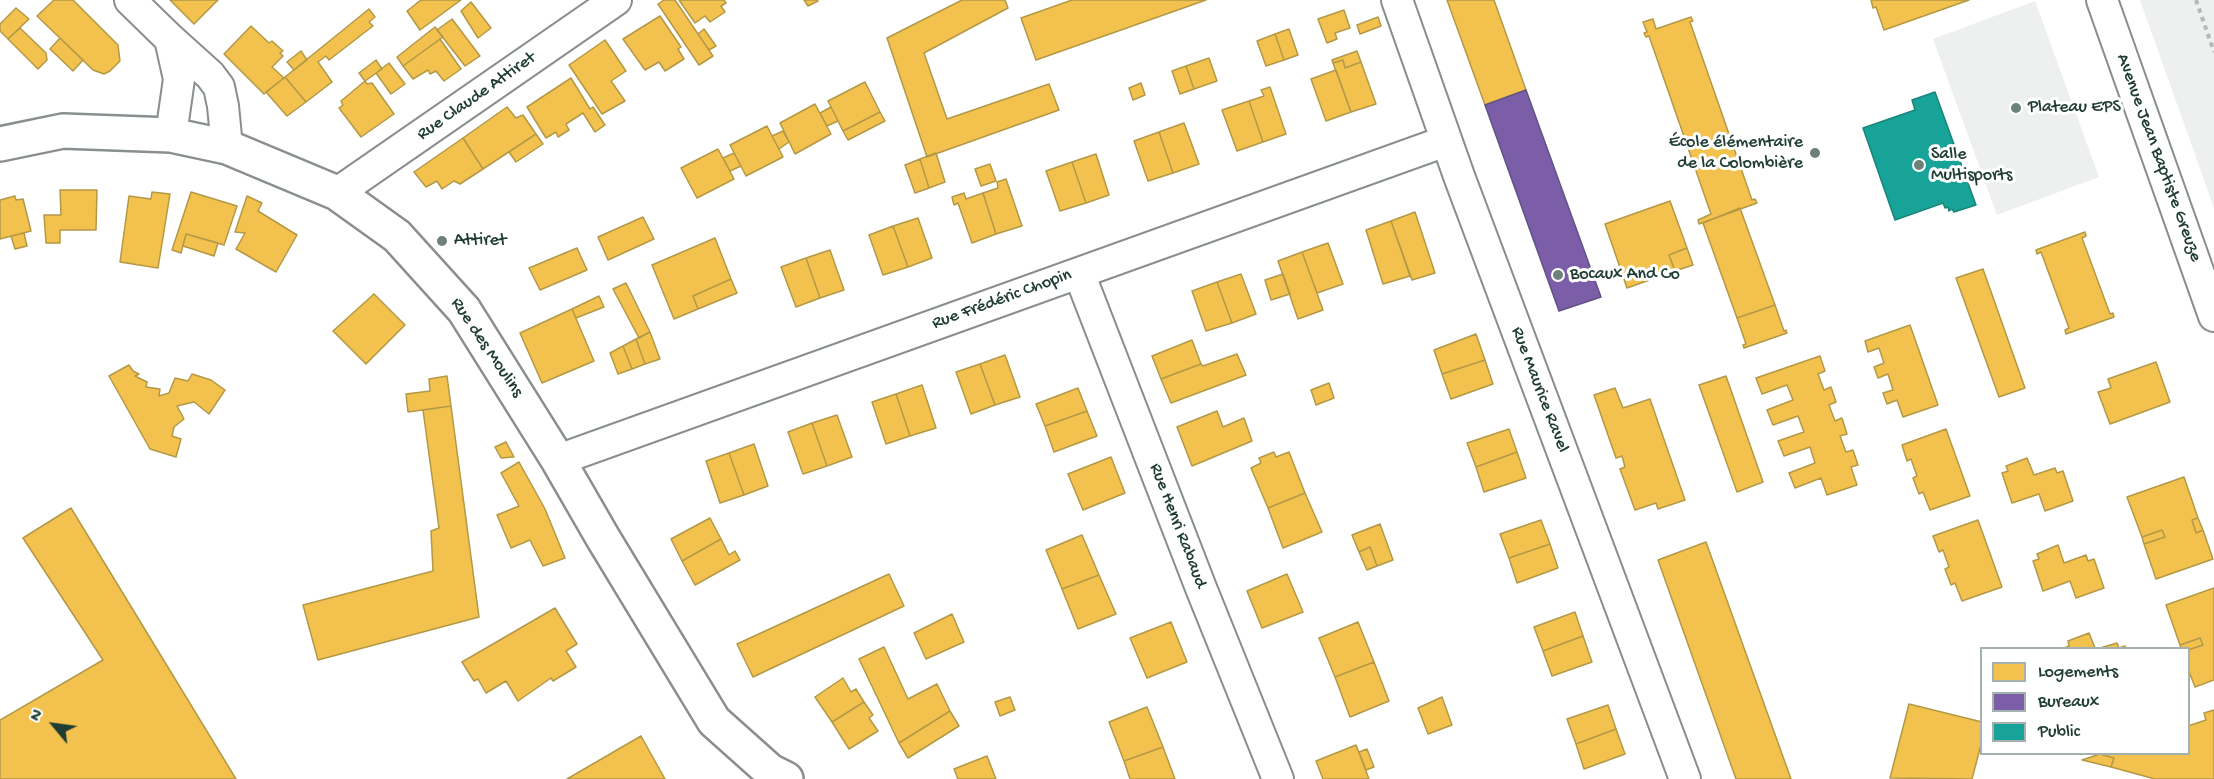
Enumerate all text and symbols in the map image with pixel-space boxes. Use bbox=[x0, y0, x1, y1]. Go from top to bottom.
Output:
street label: Rue Claude Attiret bbox=[414, 48, 540, 146]
street label: Avenue Jean Baptiste Greuze bbox=[2110, 51, 2206, 265]
place label: Plateau EPS bbox=[2028, 97, 2121, 119]
marker: Plateau EPS bbox=[2009, 101, 2023, 115]
place label: École élémentaire de la Colombière bbox=[1669, 132, 1803, 174]
place label: Salle Multisports bbox=[1931, 144, 2012, 186]
marker: École élémentaire de la Colombière bbox=[1808, 146, 1822, 160]
marker: Salle Multisports bbox=[1912, 158, 1926, 172]
place label: Attiret bbox=[454, 230, 506, 252]
marker: Attiret bbox=[435, 234, 449, 248]
place label: Bocaux And Co bbox=[1570, 264, 1680, 286]
street label: Rue Frédéric Chopin bbox=[929, 265, 1075, 335]
marker: Bocaux And Co bbox=[1551, 268, 1565, 282]
street label: Rue des Moulins bbox=[445, 294, 527, 402]
street label: Rue Maurice Ravel bbox=[1505, 324, 1573, 456]
street label: Rue Henri Rabaud bbox=[1143, 461, 1211, 591]
legend bbox=[1980, 647, 2190, 755]
text: Logements bbox=[2038, 662, 2118, 683]
text: Bureaux bbox=[2038, 692, 2099, 713]
north arrow bbox=[24, 695, 84, 755]
text: N bbox=[27, 707, 49, 725]
text: Public bbox=[2038, 722, 2080, 743]

